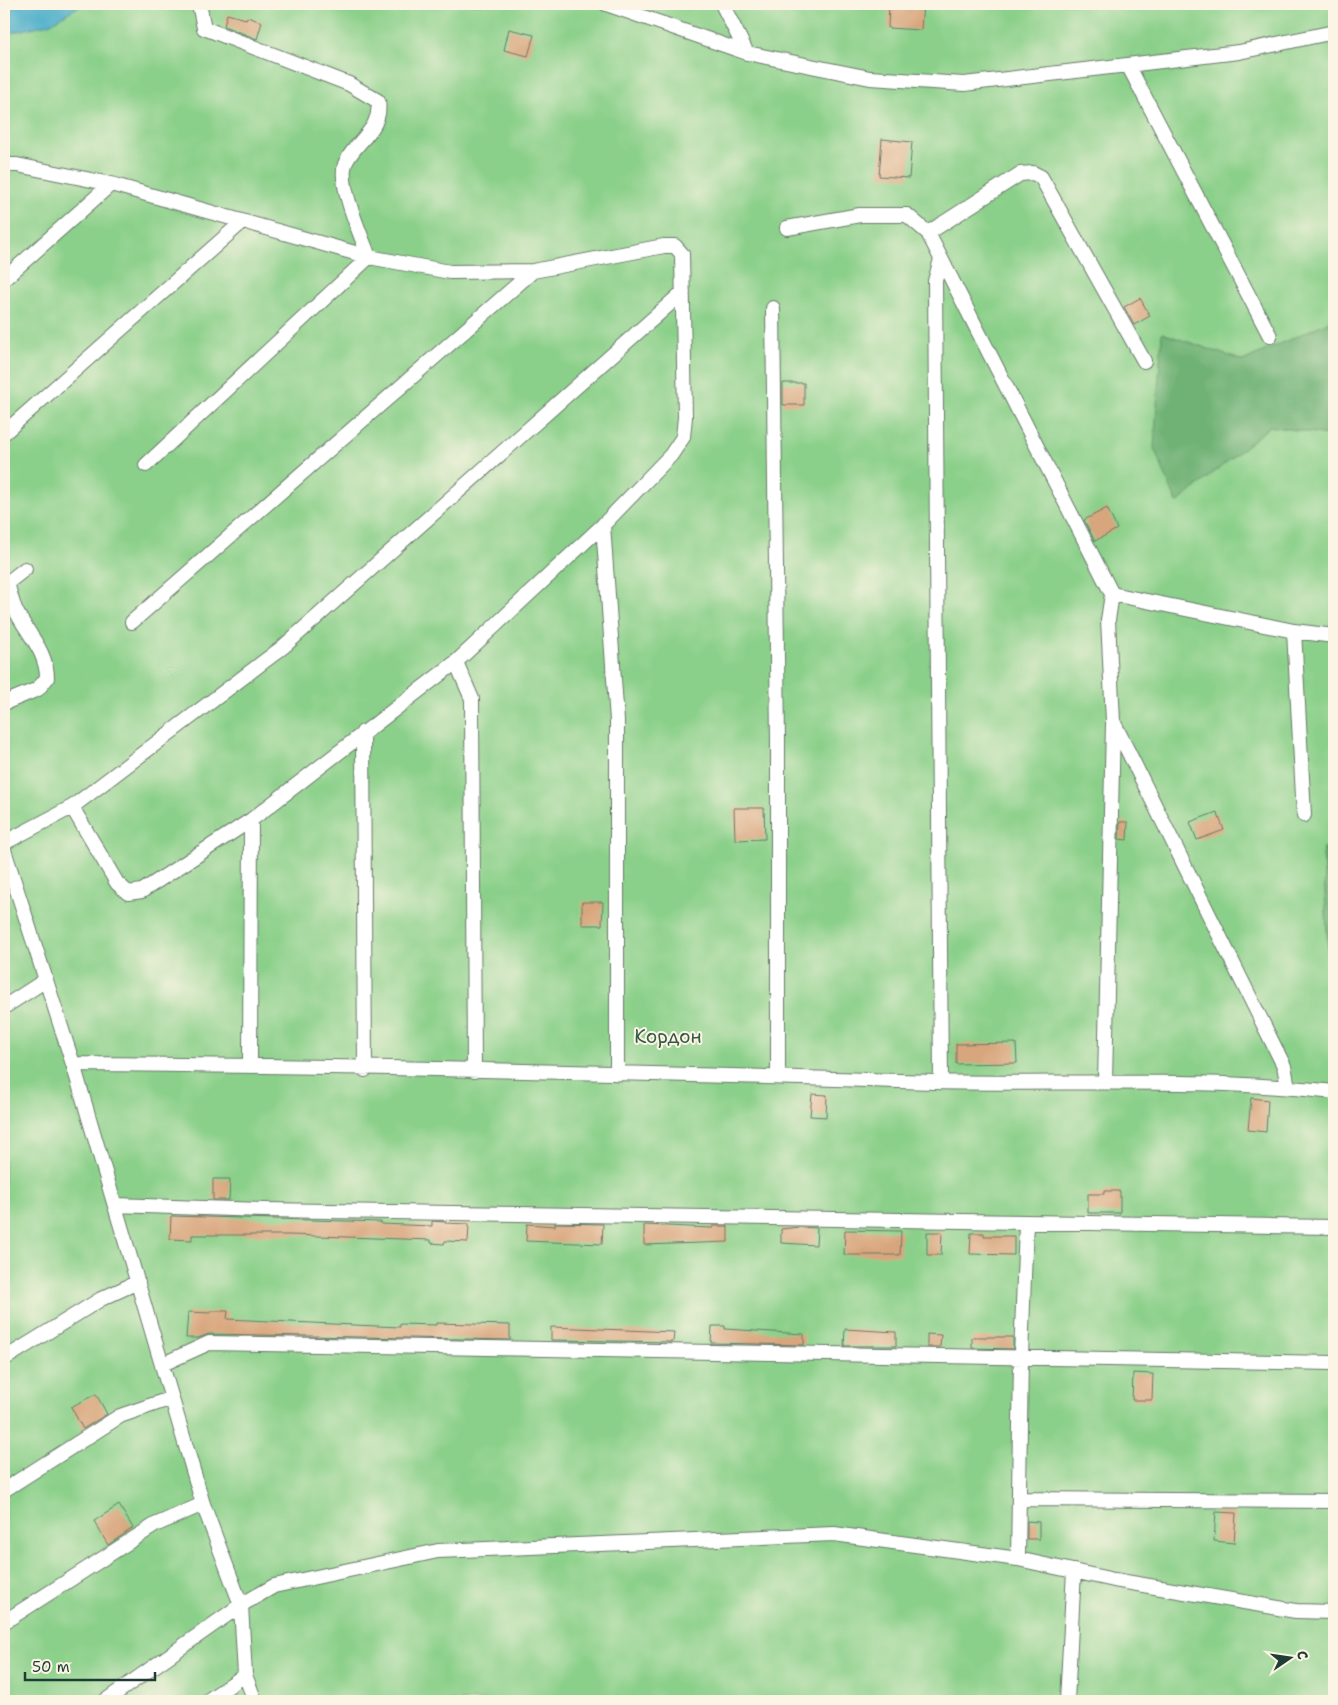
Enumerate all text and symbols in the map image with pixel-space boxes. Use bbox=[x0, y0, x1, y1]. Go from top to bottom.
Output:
park label: Кордон bbox=[634, 1024, 702, 1049]
north arrow bbox=[1266, 1632, 1316, 1682]
text: С bbox=[1293, 1649, 1312, 1661]
scale bar bbox=[25, 1650, 155, 1682]
text: 50 m bbox=[32, 1657, 70, 1677]

